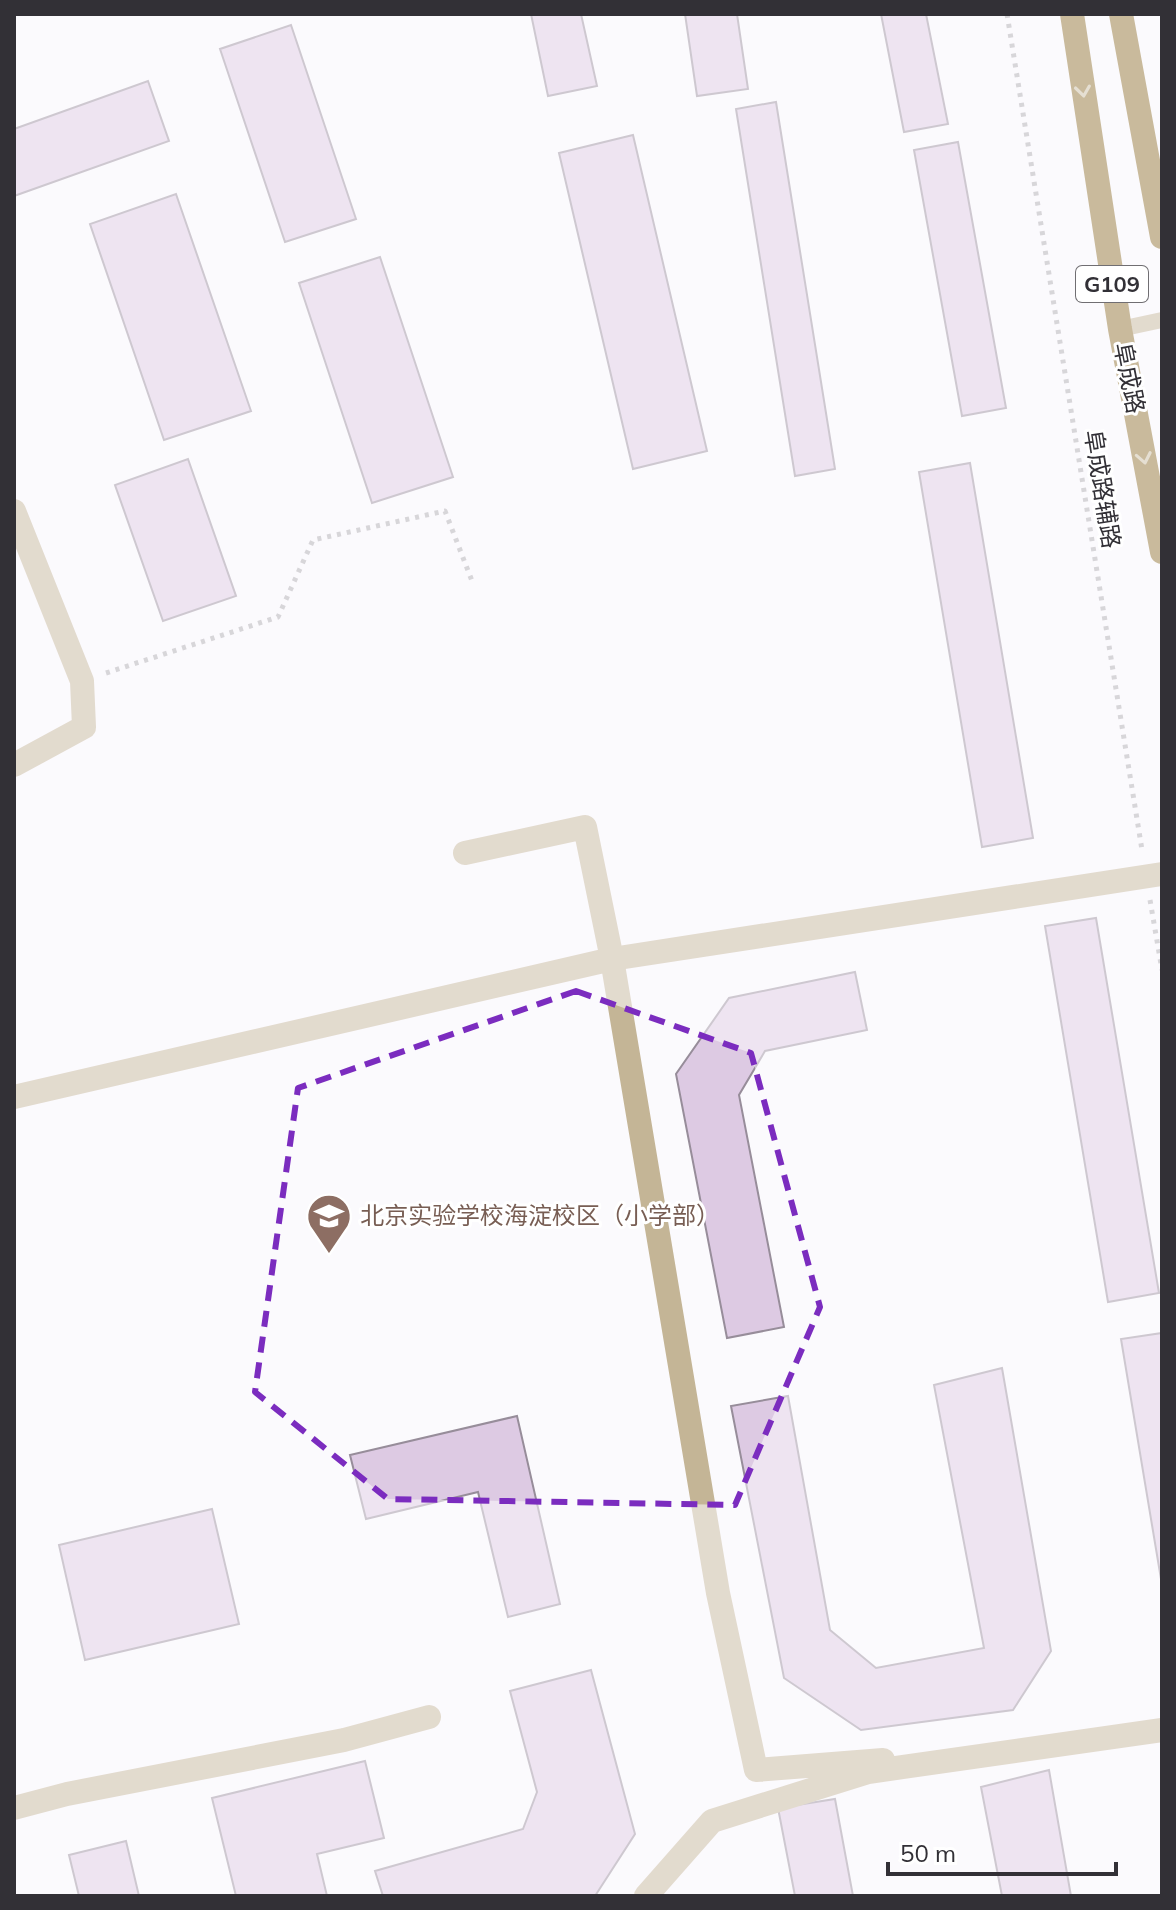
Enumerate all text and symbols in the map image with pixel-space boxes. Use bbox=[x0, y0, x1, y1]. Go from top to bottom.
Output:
one-way arrow bbox=[1074, 84, 1091, 98]
road number: G109 bbox=[1076, 266, 1148, 302]
street label: 阜成路 bbox=[1108, 340, 1152, 416]
street label: 阜成路辅路 bbox=[1079, 427, 1127, 550]
one-way arrow bbox=[1135, 451, 1152, 465]
school or university icon: 北京实验学校海淀校区（小学部） bbox=[305, 1192, 353, 1255]
place label: 北京实验学校海淀校区（小学部） bbox=[360, 1200, 720, 1230]
scale bar bbox=[888, 1826, 1116, 1876]
text: 50 m bbox=[900, 1838, 956, 1868]

